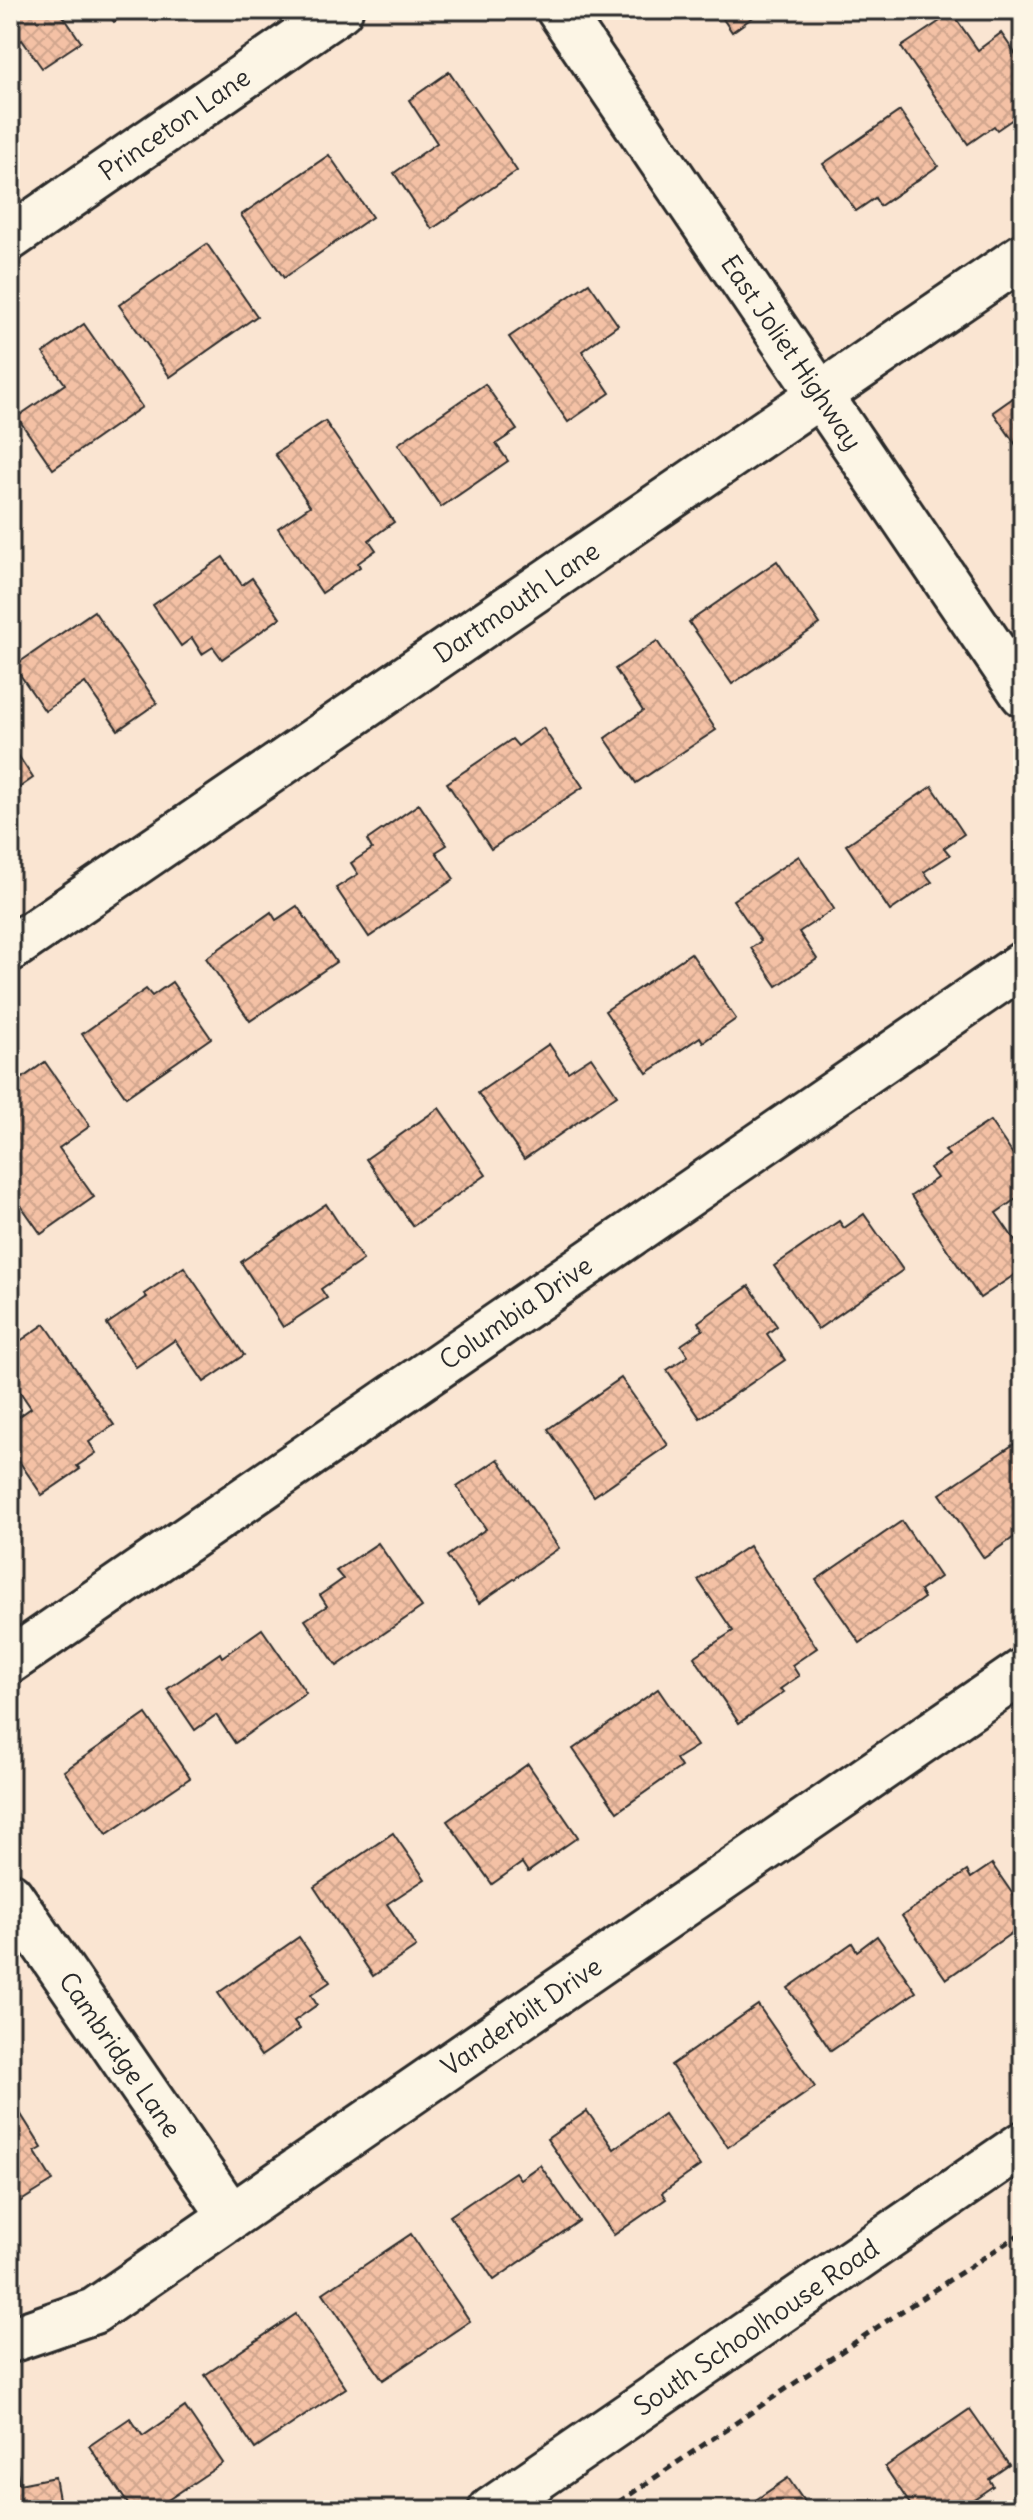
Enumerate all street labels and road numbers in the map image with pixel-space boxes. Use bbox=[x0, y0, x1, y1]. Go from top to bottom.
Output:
street label: Princeton Lane bbox=[92, 60, 256, 188]
street label: East Joliet Highway bbox=[714, 248, 870, 456]
street label: Dartmouth Lane bbox=[427, 534, 606, 670]
street label: Columbia Drive bbox=[433, 1248, 598, 1377]
street label: Vanderbilt Drive bbox=[435, 1949, 608, 2083]
street label: Cambridge Lane bbox=[52, 1966, 189, 2143]
street label: South Schoolhouse Road bbox=[627, 2231, 885, 2423]

